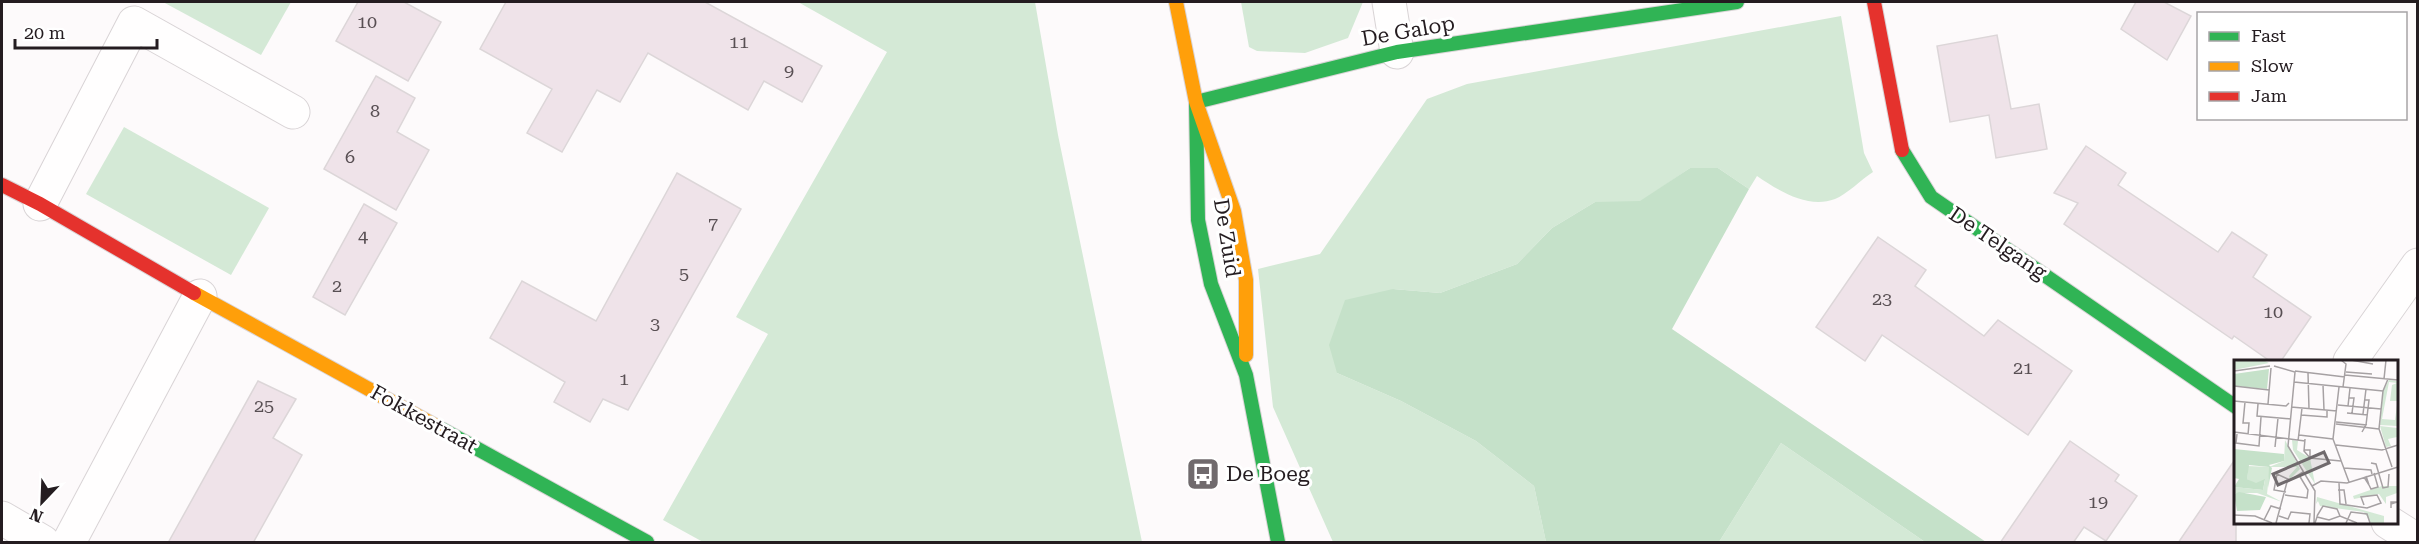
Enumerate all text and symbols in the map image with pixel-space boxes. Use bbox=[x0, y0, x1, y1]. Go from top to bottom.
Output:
house number: 10 bbox=[357, 11, 377, 32]
street label: De Galop bbox=[1359, 11, 1457, 51]
scale bar bbox=[15, 12, 158, 50]
legend bbox=[2197, 12, 2407, 120]
text: 20 m bbox=[24, 22, 65, 43]
text: Fast bbox=[2251, 25, 2286, 46]
house number: 11 bbox=[729, 31, 749, 52]
text: Slow bbox=[2251, 55, 2293, 76]
house number: 9 bbox=[784, 60, 794, 81]
text: Jam bbox=[2251, 85, 2287, 106]
house number: 8 bbox=[370, 100, 380, 121]
house number: 6 bbox=[345, 146, 355, 167]
street label: De Zuid bbox=[1209, 197, 1245, 280]
street label: De Telgang bbox=[1945, 202, 2051, 284]
house number: 7 bbox=[708, 213, 718, 234]
house number: 4 bbox=[358, 225, 368, 246]
house number: 5 bbox=[679, 263, 689, 284]
house number: 2 bbox=[332, 275, 342, 296]
house number: 23 bbox=[1872, 288, 1892, 309]
house number: 10 bbox=[2263, 301, 2283, 322]
house number: 3 bbox=[650, 313, 660, 334]
house number: 21 bbox=[2013, 357, 2033, 378]
inset map bbox=[2234, 360, 2398, 523]
house number: 1 bbox=[619, 368, 629, 389]
street label: Fokkestraat bbox=[367, 380, 482, 458]
house number: 25 bbox=[254, 395, 274, 416]
bus stop icon: De Boeg bbox=[1185, 456, 1221, 492]
place label: De Boeg bbox=[1226, 462, 1310, 486]
north arrow bbox=[12, 472, 72, 532]
house number: 19 bbox=[2088, 491, 2108, 512]
text: N bbox=[27, 504, 46, 527]

